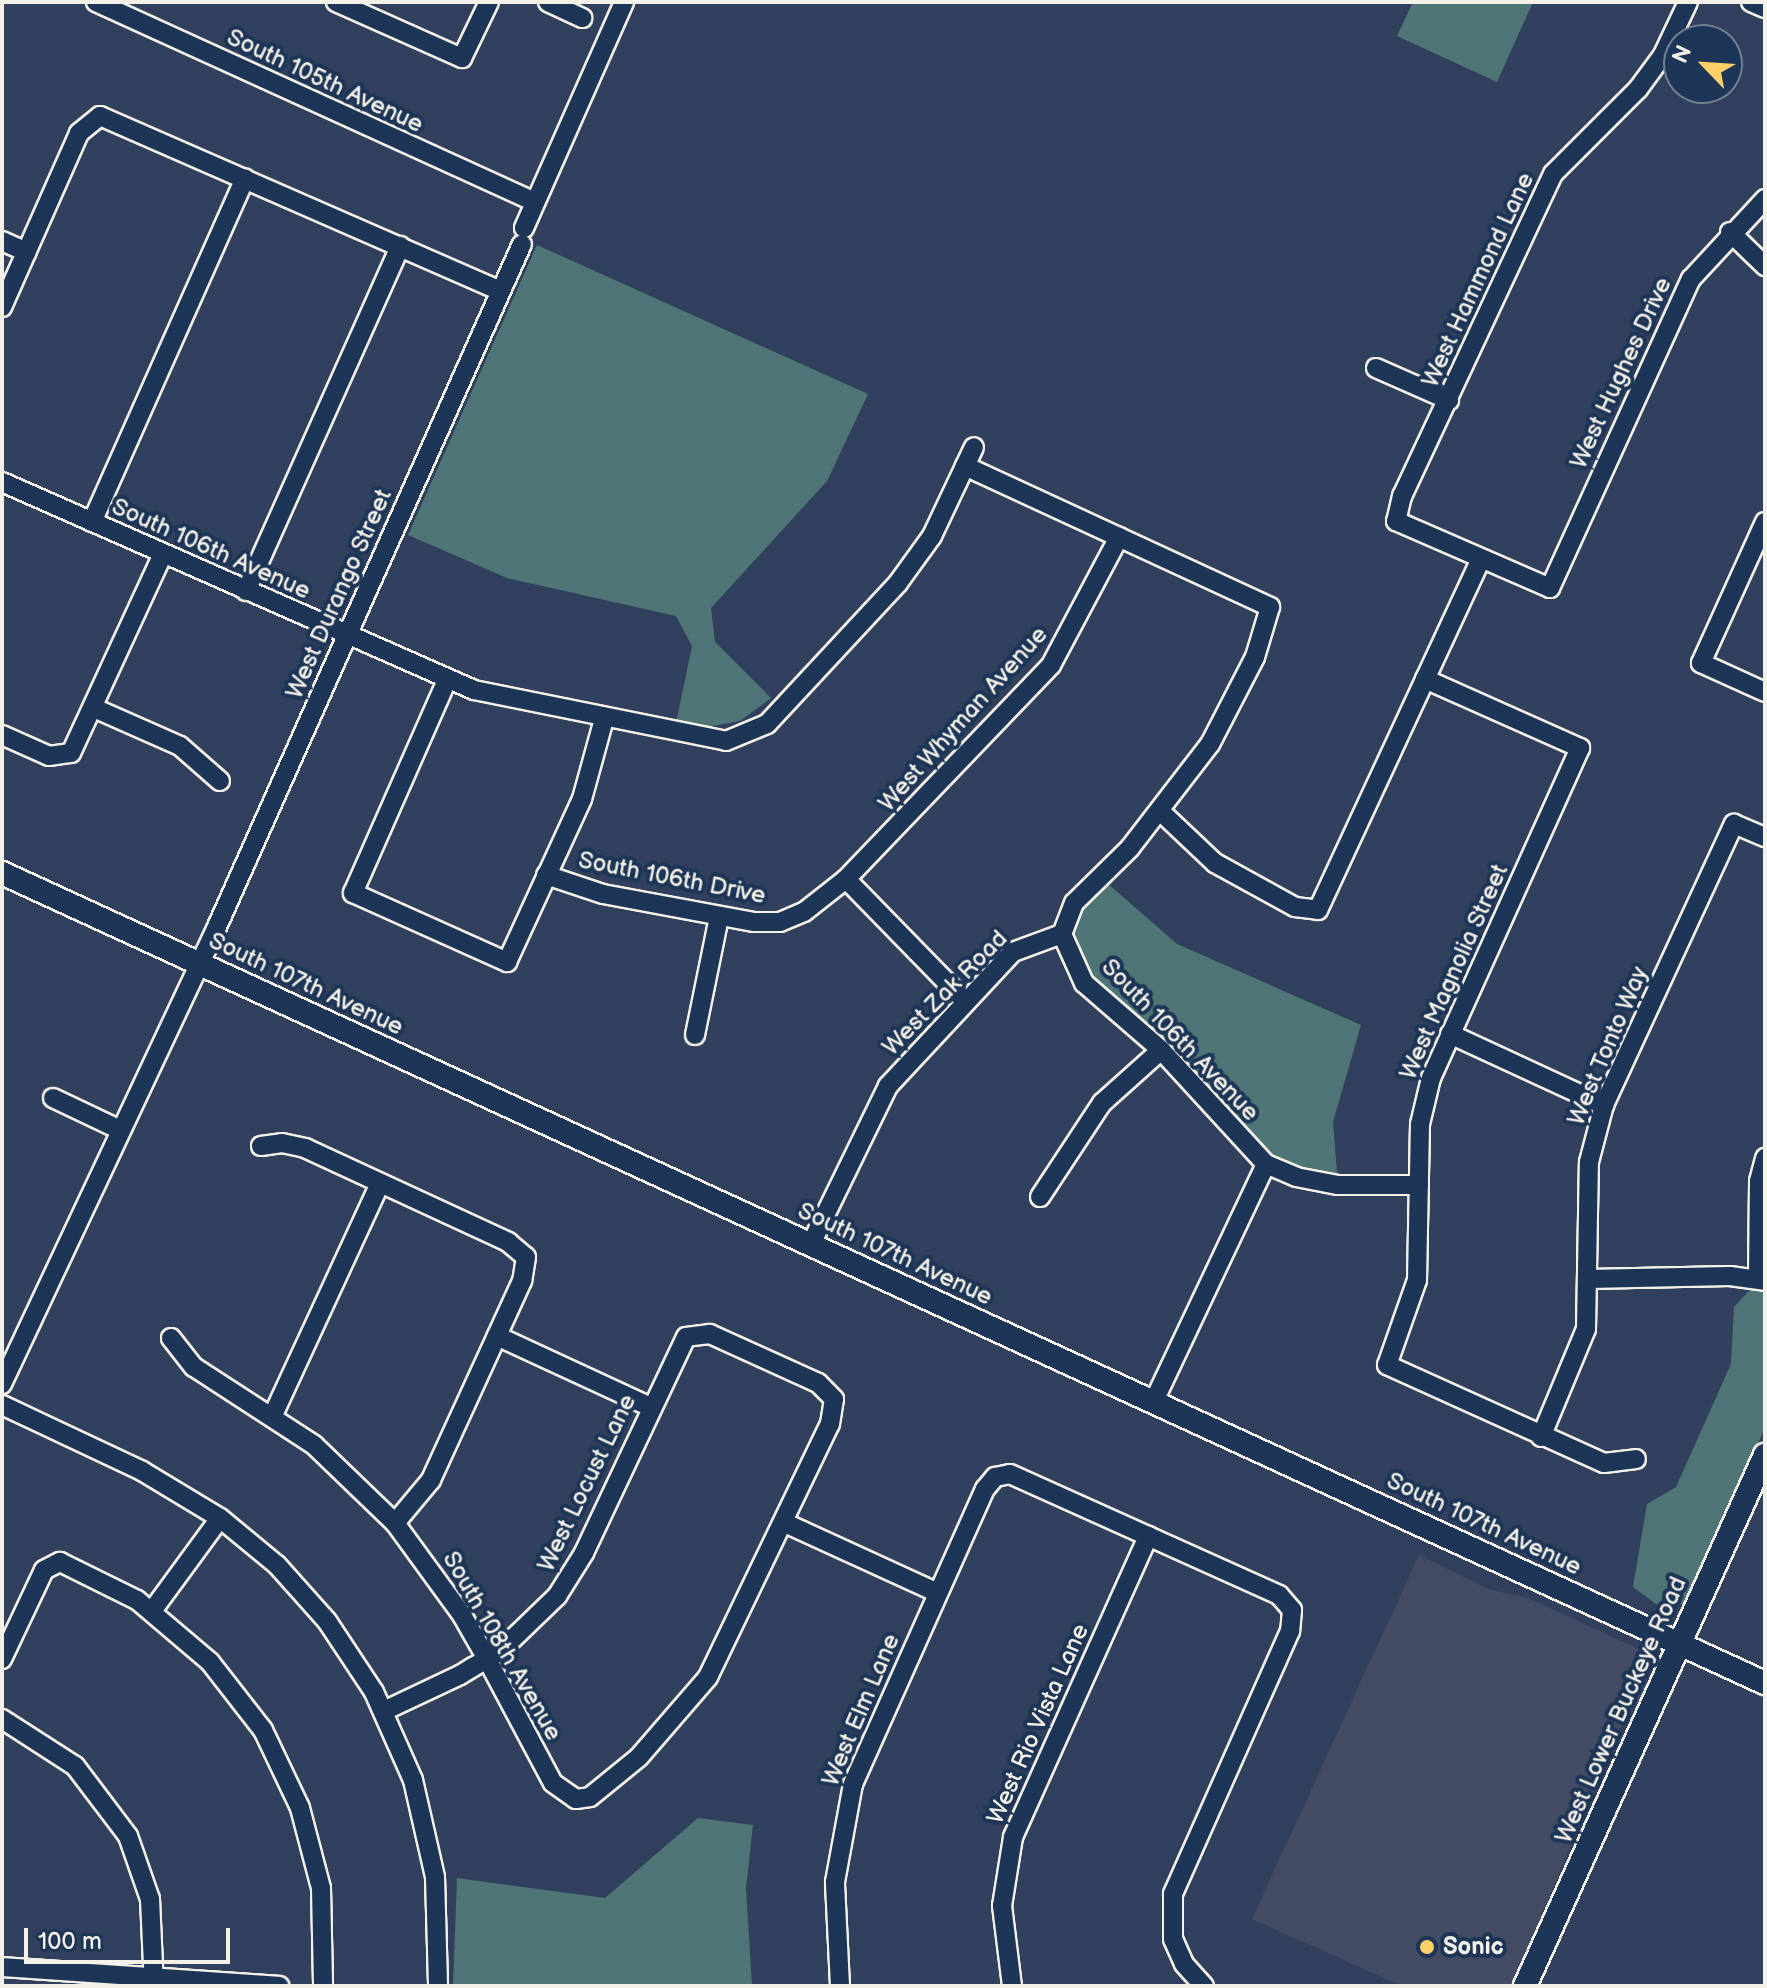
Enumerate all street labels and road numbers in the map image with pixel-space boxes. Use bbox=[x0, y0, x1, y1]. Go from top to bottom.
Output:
street label: South 105th Avenue bbox=[222, 23, 428, 139]
street label: West Hammond Lane bbox=[1416, 168, 1540, 392]
street label: West Hughes Drive bbox=[1564, 273, 1678, 473]
street label: West Durango Street bbox=[280, 485, 398, 703]
street label: South 106th Avenue bbox=[107, 492, 315, 606]
street label: West Whyman Avenue bbox=[872, 620, 1054, 818]
street label: South 106th Drive bbox=[576, 846, 768, 910]
street label: West Magnolia Street bbox=[1394, 860, 1514, 1084]
street label: West Zak Road bbox=[876, 924, 1014, 1062]
street label: South 107th Avenue bbox=[204, 926, 408, 1042]
street label: South 106th Avenue bbox=[1095, 953, 1265, 1127]
street label: West Tonto Way bbox=[1561, 962, 1655, 1130]
street label: South 107th Avenue bbox=[793, 1196, 997, 1312]
street label: West Locust Lane bbox=[532, 1390, 642, 1576]
street label: South 107th Avenue bbox=[1382, 1466, 1586, 1582]
street label: South 108th Avenue bbox=[436, 1546, 568, 1746]
street label: West Lower Buckeye Road bbox=[1549, 1572, 1693, 1848]
street label: West Rio Vista Lane bbox=[981, 1619, 1095, 1829]
street label: West Elm Lane bbox=[816, 1630, 906, 1790]

